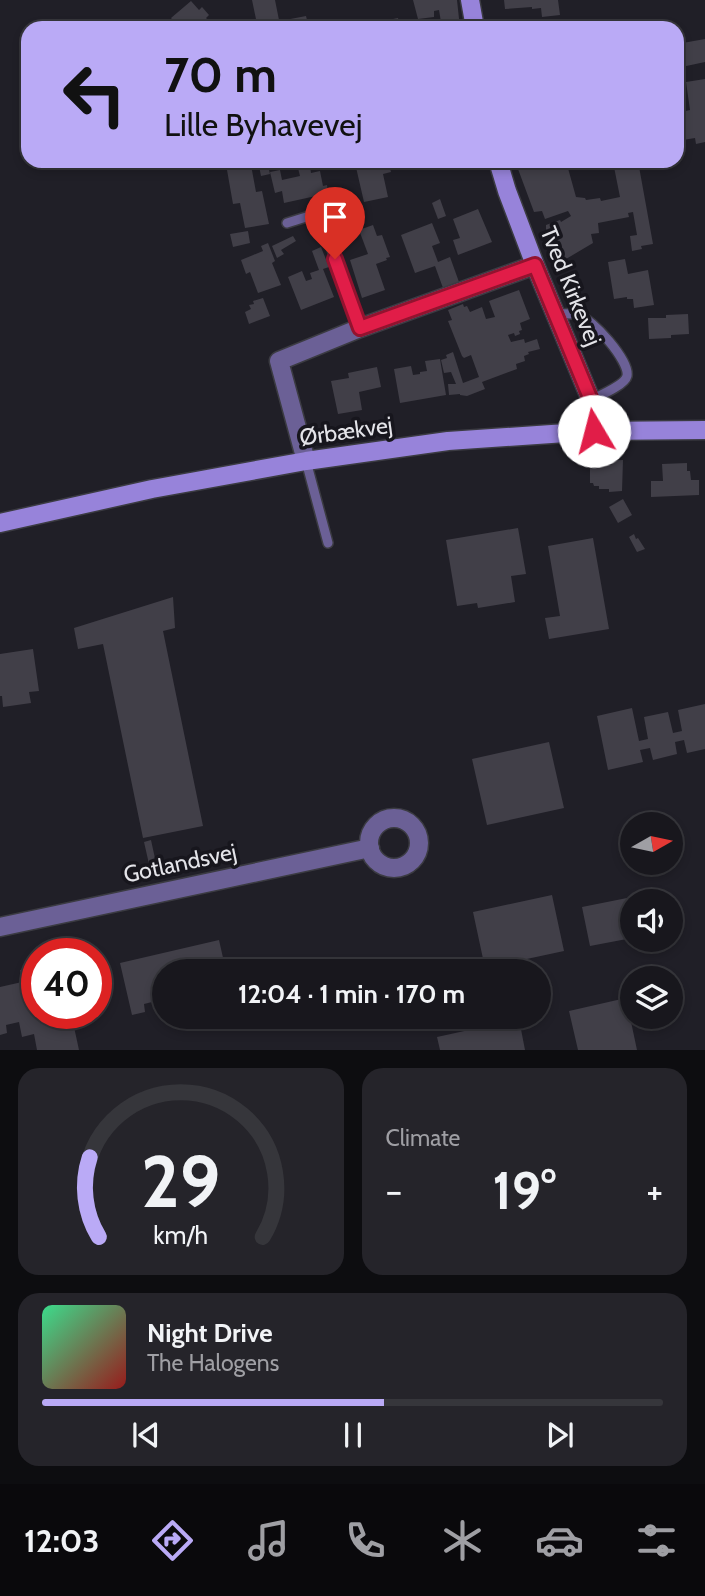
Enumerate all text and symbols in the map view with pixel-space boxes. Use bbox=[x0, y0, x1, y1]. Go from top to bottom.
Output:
text: 70 m bbox=[164, 45, 277, 104]
icon: left bbox=[49, 49, 140, 140]
text: Lille Byhavevej bbox=[164, 105, 362, 144]
pin bbox=[305, 187, 365, 259]
icon: arrive bbox=[316, 198, 354, 236]
street label: Tved Kirkevej bbox=[534, 222, 608, 350]
position arrow bbox=[557, 394, 631, 468]
street label: Ørbækvej bbox=[298, 411, 394, 451]
north arrow bbox=[620, 812, 682, 875]
map controls bbox=[620, 812, 683, 1029]
street label: Gotlandsvej bbox=[121, 837, 239, 889]
button: sound bbox=[620, 889, 683, 952]
speed limit sign: 40 bbox=[21, 938, 112, 1029]
button: layers bbox=[620, 966, 683, 1029]
text: 12:04 · 1 min · 170 m bbox=[238, 978, 465, 1010]
text: Climate bbox=[386, 1124, 460, 1152]
text: 29 bbox=[141, 1138, 220, 1226]
text: 19° bbox=[493, 1159, 556, 1222]
text: − bbox=[386, 1167, 402, 1214]
text: + bbox=[646, 1167, 663, 1214]
text: km/h bbox=[153, 1220, 208, 1250]
text: Night Drive bbox=[147, 1317, 273, 1349]
text: The Halogens bbox=[147, 1349, 279, 1377]
icon: previous bbox=[127, 1416, 165, 1454]
icon: pause bbox=[334, 1416, 372, 1454]
icon: next bbox=[541, 1416, 579, 1454]
icon: directions bbox=[148, 1516, 197, 1565]
icon: music bbox=[244, 1516, 293, 1565]
icon: phone bbox=[341, 1516, 390, 1565]
icon: climate bbox=[438, 1516, 487, 1565]
icon: car bbox=[535, 1516, 584, 1565]
icon: filters bbox=[632, 1516, 681, 1565]
text: 12:03 bbox=[24, 1521, 100, 1560]

